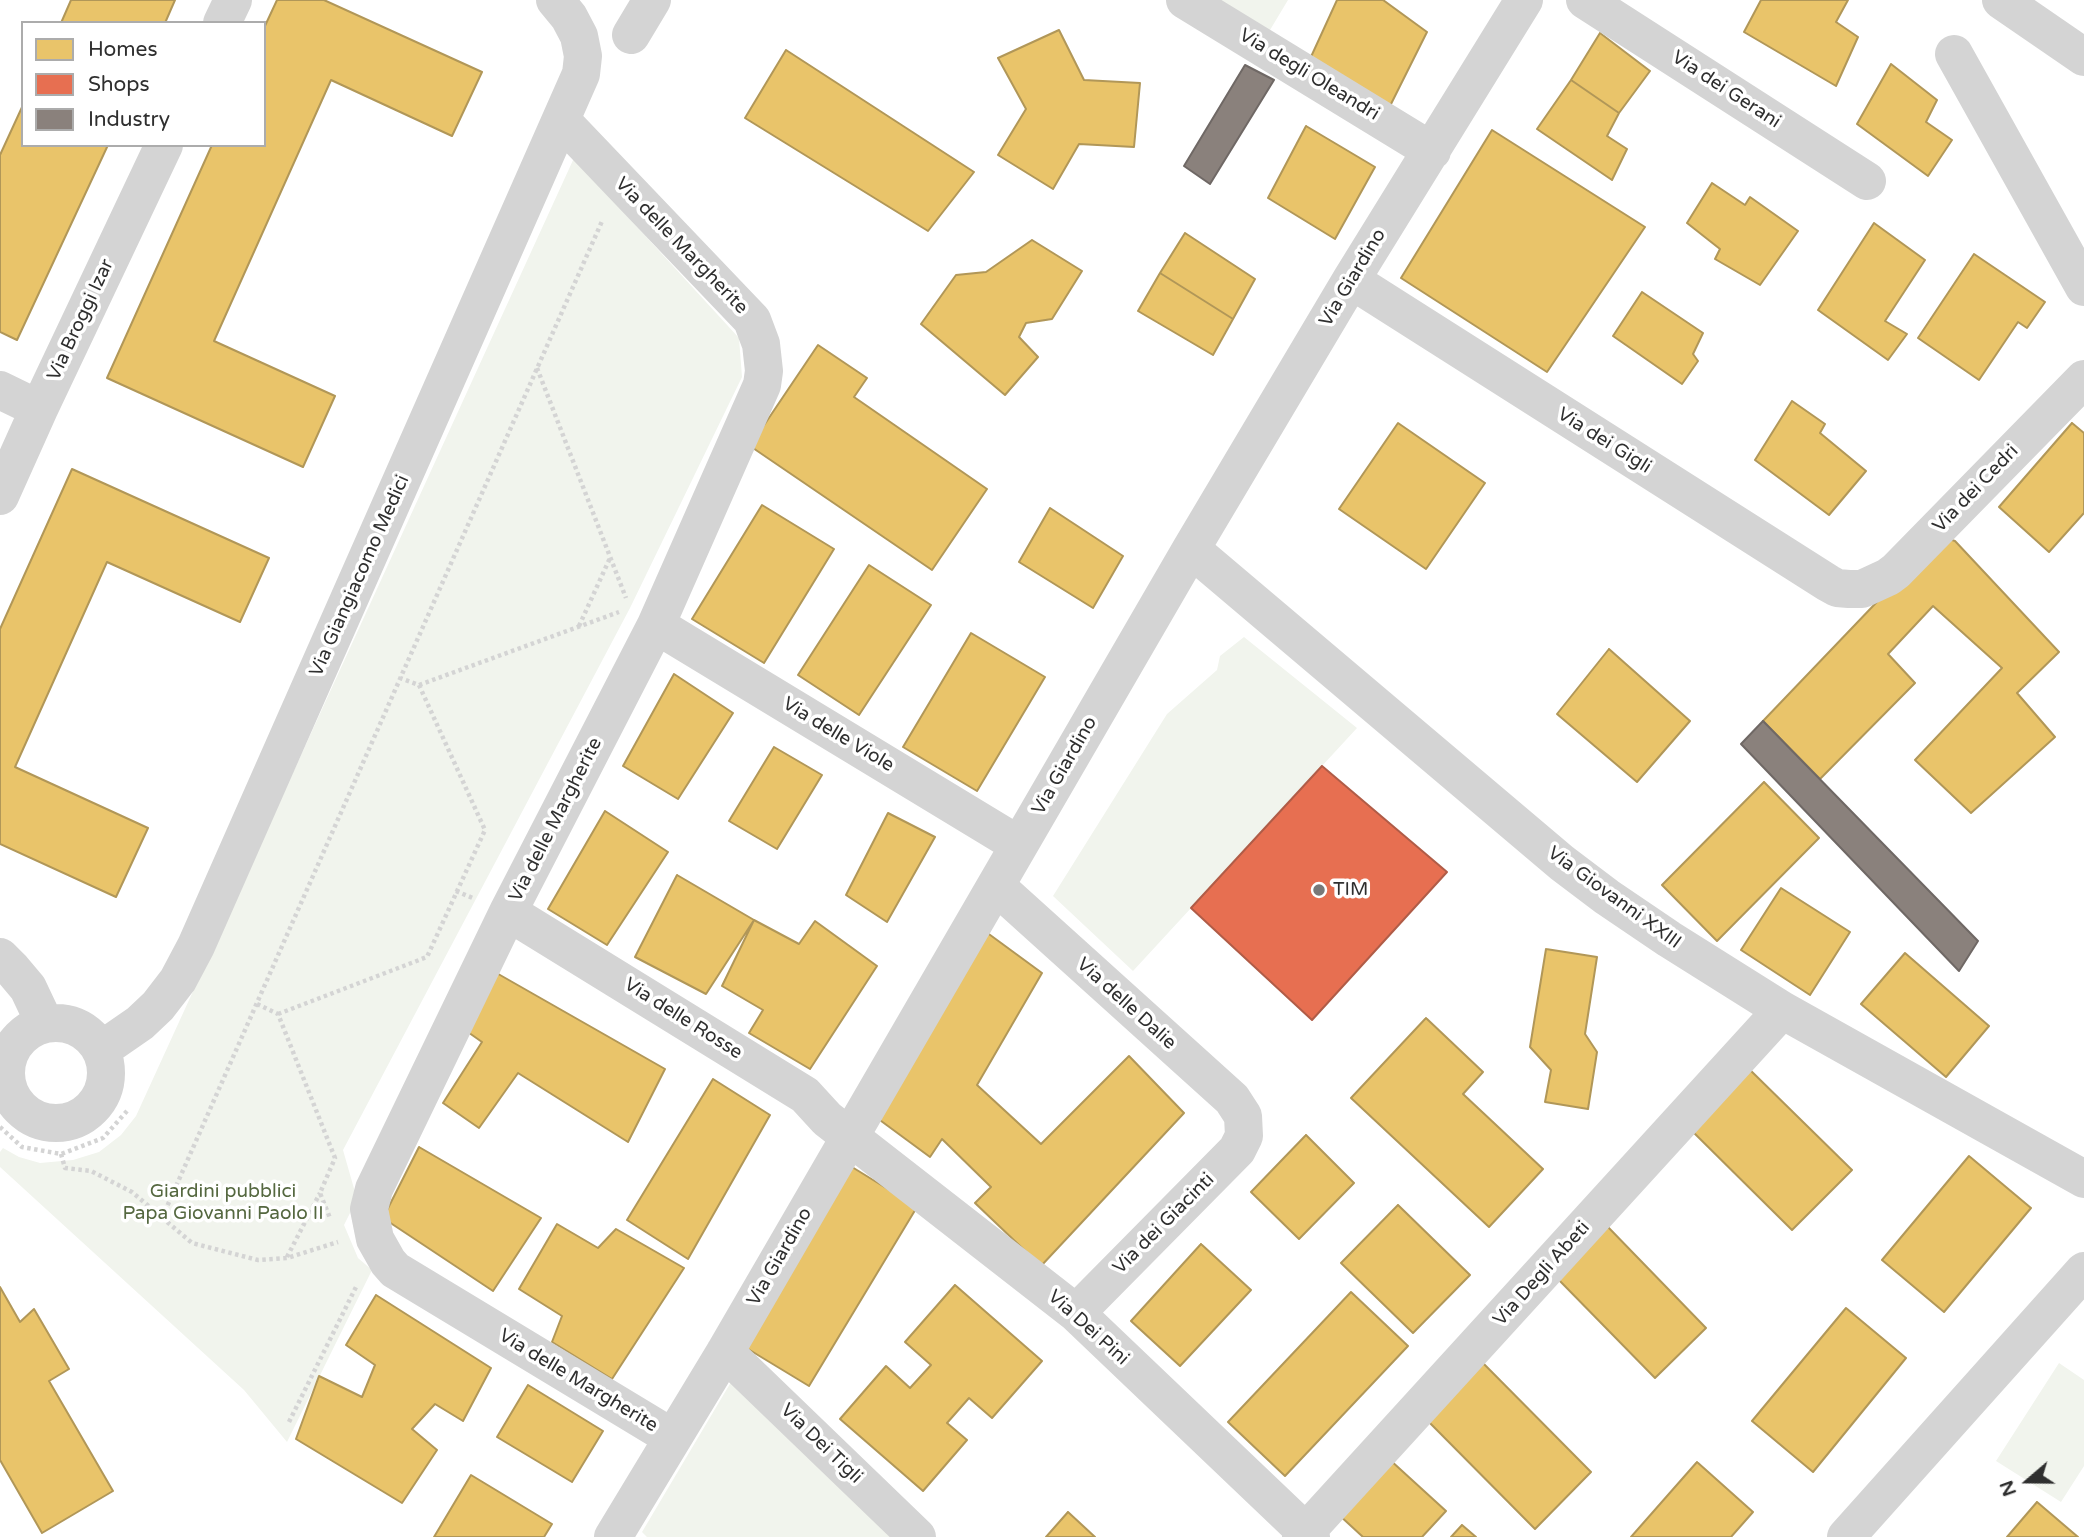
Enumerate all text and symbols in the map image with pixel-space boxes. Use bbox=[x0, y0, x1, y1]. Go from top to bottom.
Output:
legend bbox=[21, 21, 266, 147]
street label: Via degli Oleandri bbox=[1235, 24, 1383, 126]
text: Homes bbox=[88, 37, 158, 62]
street label: Via dei Gerani bbox=[1667, 46, 1785, 134]
text: Shops bbox=[88, 72, 150, 97]
text: Industry bbox=[88, 107, 170, 132]
street label: Via delle Margherite bbox=[610, 173, 752, 319]
street label: Via Giardino bbox=[1315, 225, 1391, 331]
street label: Via Broggi Izar bbox=[43, 256, 119, 384]
street label: Via dei Gigli bbox=[1553, 403, 1655, 479]
street label: Via dei Cedri bbox=[1928, 440, 2024, 538]
street label: Via Giangiacomo Medici bbox=[305, 472, 415, 680]
street label: Via delle Viole bbox=[778, 693, 898, 777]
street label: Via Giardino bbox=[1028, 713, 1102, 819]
street label: Via delle Margherite bbox=[505, 734, 607, 906]
street label: Via Giovanni XXIII bbox=[1543, 842, 1685, 954]
place label: TIM bbox=[1333, 879, 1368, 901]
marker: TIM bbox=[1311, 882, 1327, 898]
street label: Via delle Dalie bbox=[1071, 953, 1181, 1055]
street label: Via delle Rosse bbox=[620, 973, 746, 1065]
street label: Via dei Giacinti bbox=[1109, 1169, 1219, 1279]
park label: Giardini pubblici Papa Giovanni Paolo II bbox=[122, 1181, 324, 1225]
street label: Via Giardino bbox=[743, 1204, 817, 1310]
street label: Via Degli Abeti bbox=[1489, 1217, 1595, 1331]
street label: Via Dei Pini bbox=[1043, 1286, 1133, 1370]
street label: Via delle Margherite bbox=[494, 1324, 662, 1438]
street label: Via Dei Tigli bbox=[775, 1399, 867, 1489]
north arrow bbox=[1993, 1446, 2063, 1516]
text: N bbox=[1995, 1477, 2021, 1499]

